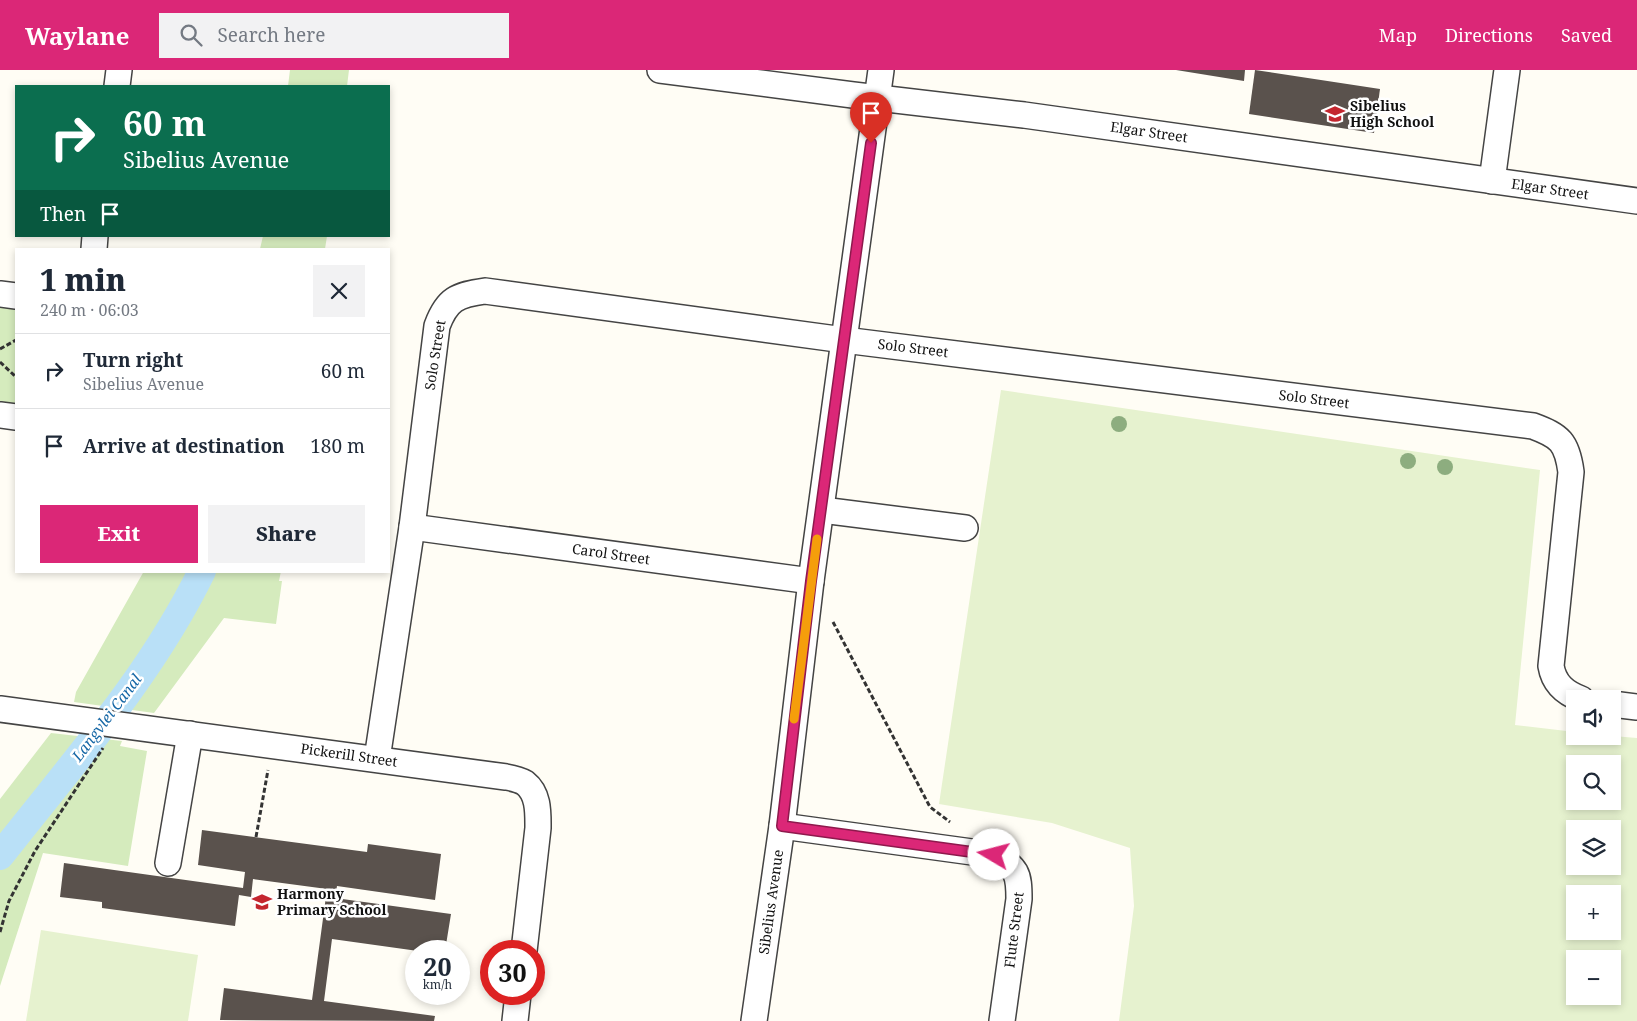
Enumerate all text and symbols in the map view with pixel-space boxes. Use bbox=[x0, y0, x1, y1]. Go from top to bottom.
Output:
search box bbox=[159, 13, 509, 58]
text: Waylane bbox=[25, 19, 129, 52]
icon: search bbox=[177, 21, 205, 49]
text: Search here bbox=[217, 22, 325, 48]
text: Map bbox=[1379, 23, 1417, 47]
text: Directions bbox=[1445, 23, 1533, 47]
text: Saved bbox=[1561, 23, 1612, 47]
pin bbox=[850, 92, 892, 143]
place label: Sibelius High School bbox=[1350, 96, 1434, 131]
text: 60 m bbox=[123, 99, 206, 146]
icon: arrive bbox=[857, 99, 885, 127]
school or university icon: Sibelius High School bbox=[1324, 103, 1346, 125]
icon: right bbox=[40, 105, 105, 170]
street label: Elgar Street bbox=[1109, 117, 1189, 146]
text: Sibelius Avenue bbox=[123, 144, 289, 174]
street label: Elgar Street bbox=[1510, 174, 1590, 203]
icon: arrive bbox=[96, 200, 124, 228]
text: Then bbox=[40, 201, 86, 227]
text: 1 min bbox=[40, 259, 126, 300]
button: close bbox=[313, 265, 365, 317]
text: 240 m · 06:03 bbox=[40, 299, 139, 321]
street label: Solo Street bbox=[420, 318, 449, 391]
street label: Solo Street bbox=[877, 334, 949, 361]
text: Turn right bbox=[83, 347, 183, 373]
icon: right bbox=[40, 357, 68, 385]
text: 60 m bbox=[321, 358, 365, 384]
text: Sibelius Avenue bbox=[83, 373, 204, 395]
street label: Solo Street bbox=[1278, 385, 1350, 412]
icon: arrive bbox=[40, 432, 68, 460]
text: Arrive at destination bbox=[83, 433, 285, 459]
text: 180 m bbox=[310, 433, 365, 459]
button: Exit bbox=[40, 505, 198, 563]
button: Share bbox=[208, 505, 365, 563]
street label: Carol Street bbox=[571, 539, 651, 568]
water label: Langvlei Canal bbox=[66, 669, 146, 766]
map controls bbox=[1566, 690, 1621, 1005]
button: sound bbox=[1566, 690, 1621, 745]
street label: Pickerill Street bbox=[299, 738, 399, 771]
button: search bbox=[1566, 755, 1621, 810]
button: layers bbox=[1566, 820, 1621, 875]
position arrow bbox=[967, 828, 1019, 880]
street label: Sibelius Avenue bbox=[754, 848, 787, 956]
place label: Harmony Primary School bbox=[277, 884, 386, 919]
button: + bbox=[1566, 885, 1621, 940]
school or university icon: Harmony Primary School bbox=[251, 891, 273, 913]
street label: Flute Street bbox=[999, 891, 1028, 969]
speed limit sign: 30 bbox=[480, 940, 545, 1005]
text: 20 bbox=[423, 949, 452, 983]
button: − bbox=[1566, 950, 1621, 1005]
text: km/h bbox=[423, 976, 452, 993]

